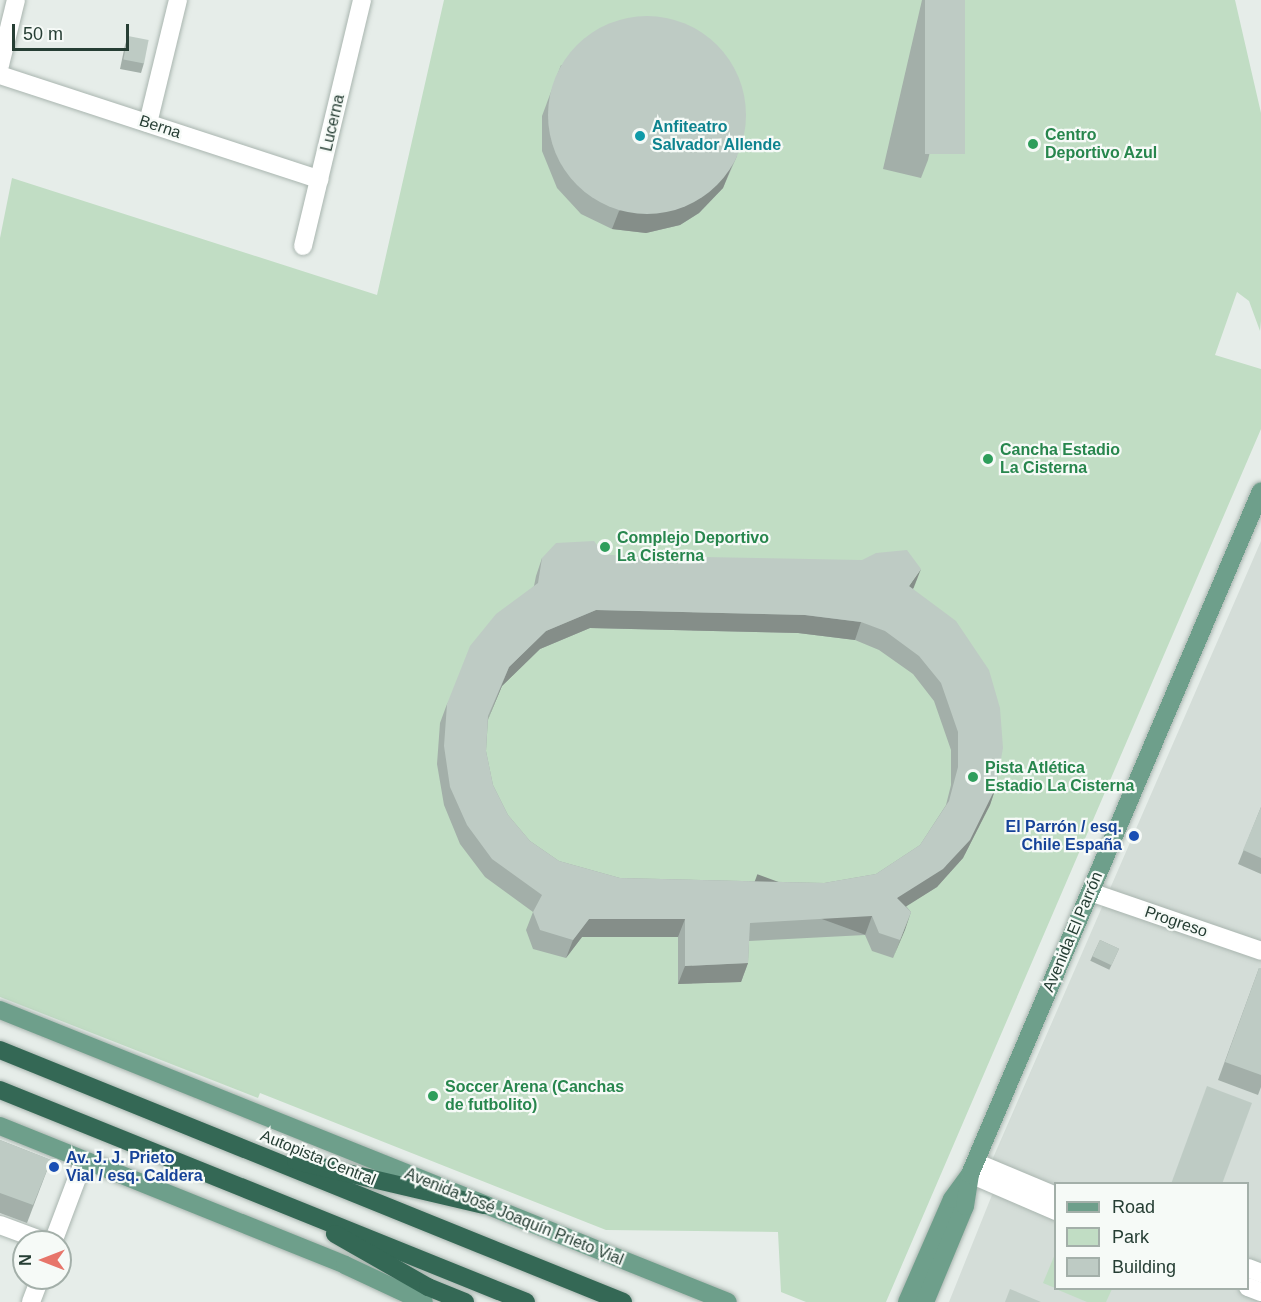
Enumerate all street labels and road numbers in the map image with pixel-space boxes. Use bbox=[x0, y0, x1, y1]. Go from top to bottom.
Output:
street label: Lucerna bbox=[317, 93, 349, 153]
street label: Berna bbox=[137, 111, 183, 143]
street label: Avenida El Parrón bbox=[1039, 869, 1107, 995]
street label: Progreso bbox=[1142, 902, 1210, 942]
street label: Autopista Central bbox=[258, 1126, 378, 1190]
street label: Avenida José Joaquín Prieto Vial bbox=[402, 1164, 626, 1270]

